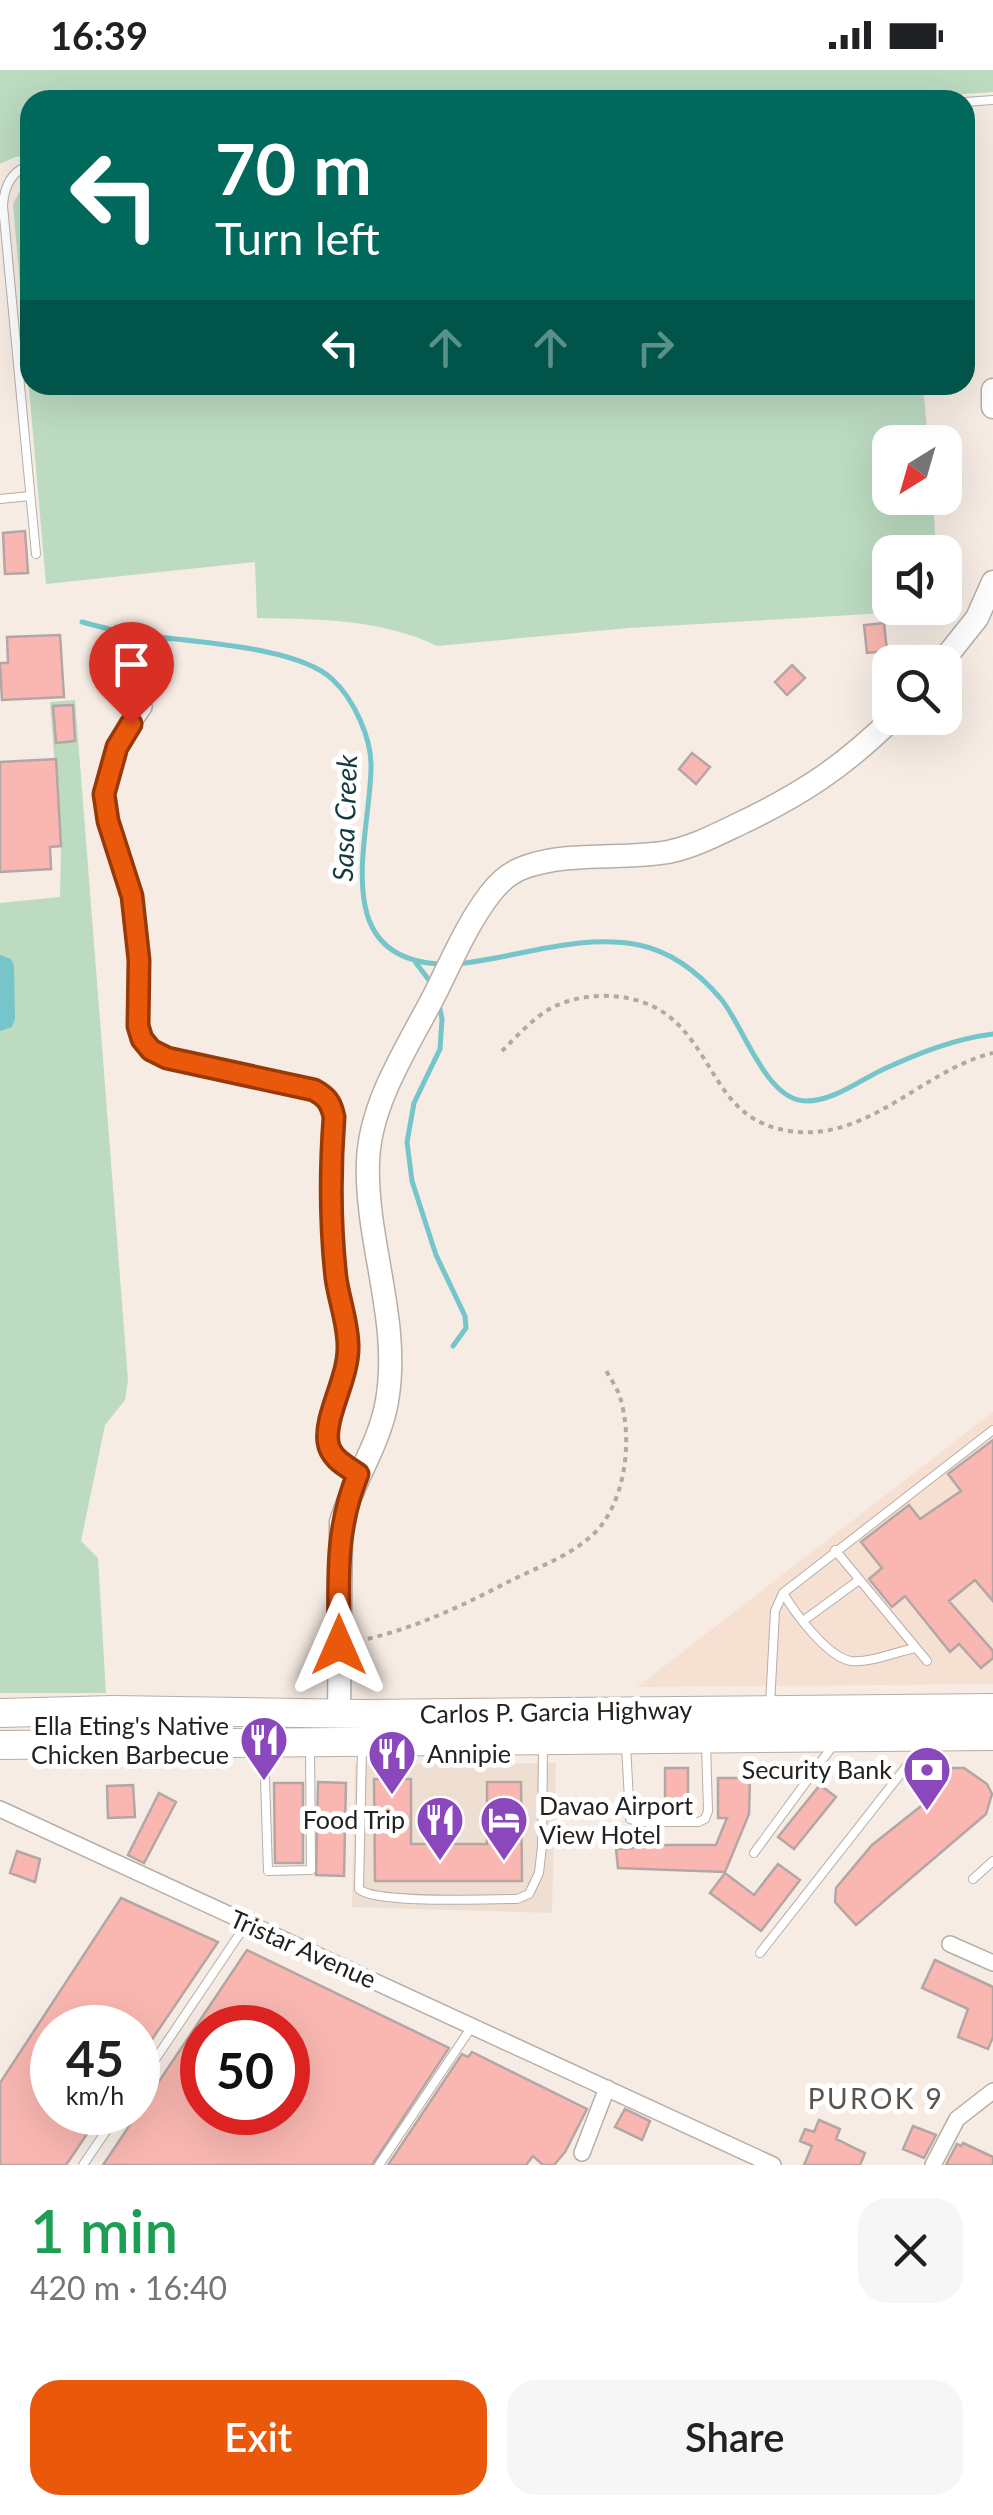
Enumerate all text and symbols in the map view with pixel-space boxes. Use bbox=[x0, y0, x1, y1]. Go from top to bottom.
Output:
text: 16:39 bbox=[50, 12, 148, 58]
text: 70 m bbox=[215, 126, 372, 210]
icon: left bbox=[50, 130, 180, 260]
text: Turn left bbox=[215, 211, 380, 265]
icon: left bbox=[313, 320, 368, 375]
icon: ahead bbox=[418, 320, 473, 375]
icon: ahead bbox=[523, 320, 578, 375]
icon: right bbox=[628, 320, 683, 375]
north arrow bbox=[872, 425, 962, 515]
map controls bbox=[872, 425, 962, 735]
button: sound bbox=[872, 535, 962, 625]
pin bbox=[89, 622, 174, 725]
icon: arrive bbox=[104, 637, 159, 692]
button: search bbox=[872, 645, 962, 735]
water label: Sasa Creek bbox=[325, 753, 363, 882]
position arrow bbox=[287, 1593, 391, 1697]
street label: Carlos P. Garcia Highway bbox=[419, 1694, 693, 1728]
place label: Ella Eting's Native Chicken Barbecue bbox=[31, 1710, 229, 1769]
restaurant icon: Ella Eting's Native Chicken Barbecue bbox=[238, 1714, 290, 1782]
restaurant icon: Annipie bbox=[366, 1728, 418, 1796]
place label: Annipie bbox=[427, 1738, 511, 1768]
bank icon: Security Bank bbox=[901, 1744, 953, 1812]
place label: Security Bank bbox=[742, 1754, 892, 1784]
place label: Davao Airport View Hotel bbox=[539, 1790, 693, 1849]
restaurant icon: Food Trip bbox=[414, 1794, 466, 1862]
hotel icon: Davao Airport View Hotel bbox=[478, 1794, 530, 1862]
place label: Food Trip bbox=[303, 1804, 405, 1834]
street label: Tristar Avenue bbox=[226, 1903, 381, 1994]
speed limit sign: 50 bbox=[180, 2005, 310, 2135]
text: 45 bbox=[66, 2028, 124, 2088]
text: km/h bbox=[66, 2080, 124, 2110]
district label: PUROK 9 bbox=[808, 2081, 944, 2115]
text: 1 min bbox=[30, 2194, 178, 2266]
button: close bbox=[858, 2198, 963, 2303]
text: 420 m · 16:40 bbox=[30, 2268, 227, 2307]
button: Exit bbox=[30, 2380, 487, 2495]
button: Share bbox=[507, 2380, 963, 2495]

